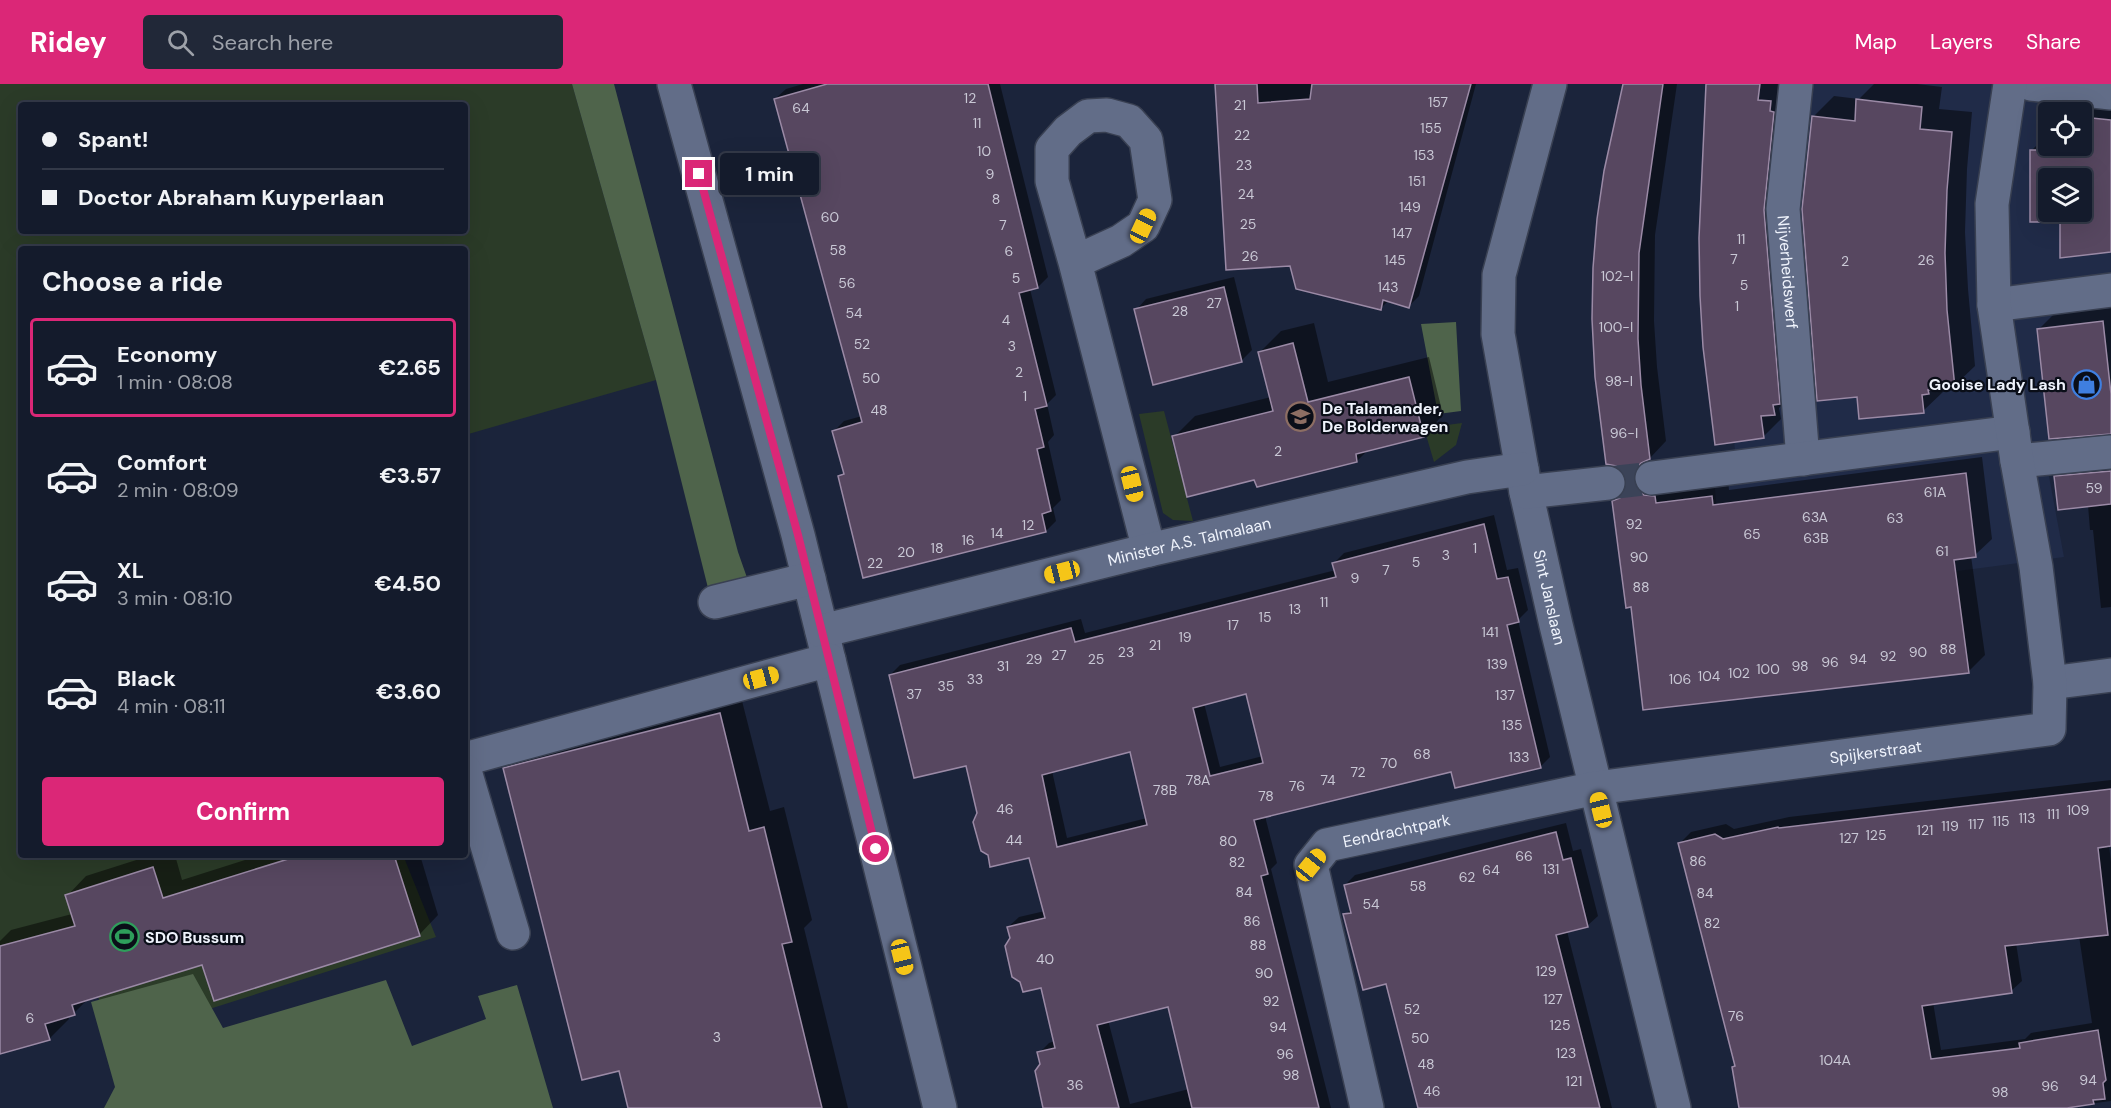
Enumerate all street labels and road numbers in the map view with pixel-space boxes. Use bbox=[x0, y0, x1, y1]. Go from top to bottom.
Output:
street label: Nijverheidswerf bbox=[1773, 214, 1803, 330]
street label: Minister A.S. Talmalaan bbox=[1105, 512, 1273, 571]
street label: Sint Janslaan bbox=[1528, 548, 1570, 647]
street label: Spijkerstraat bbox=[1828, 736, 1923, 768]
street label: Eendrachtpark bbox=[1341, 809, 1452, 852]

